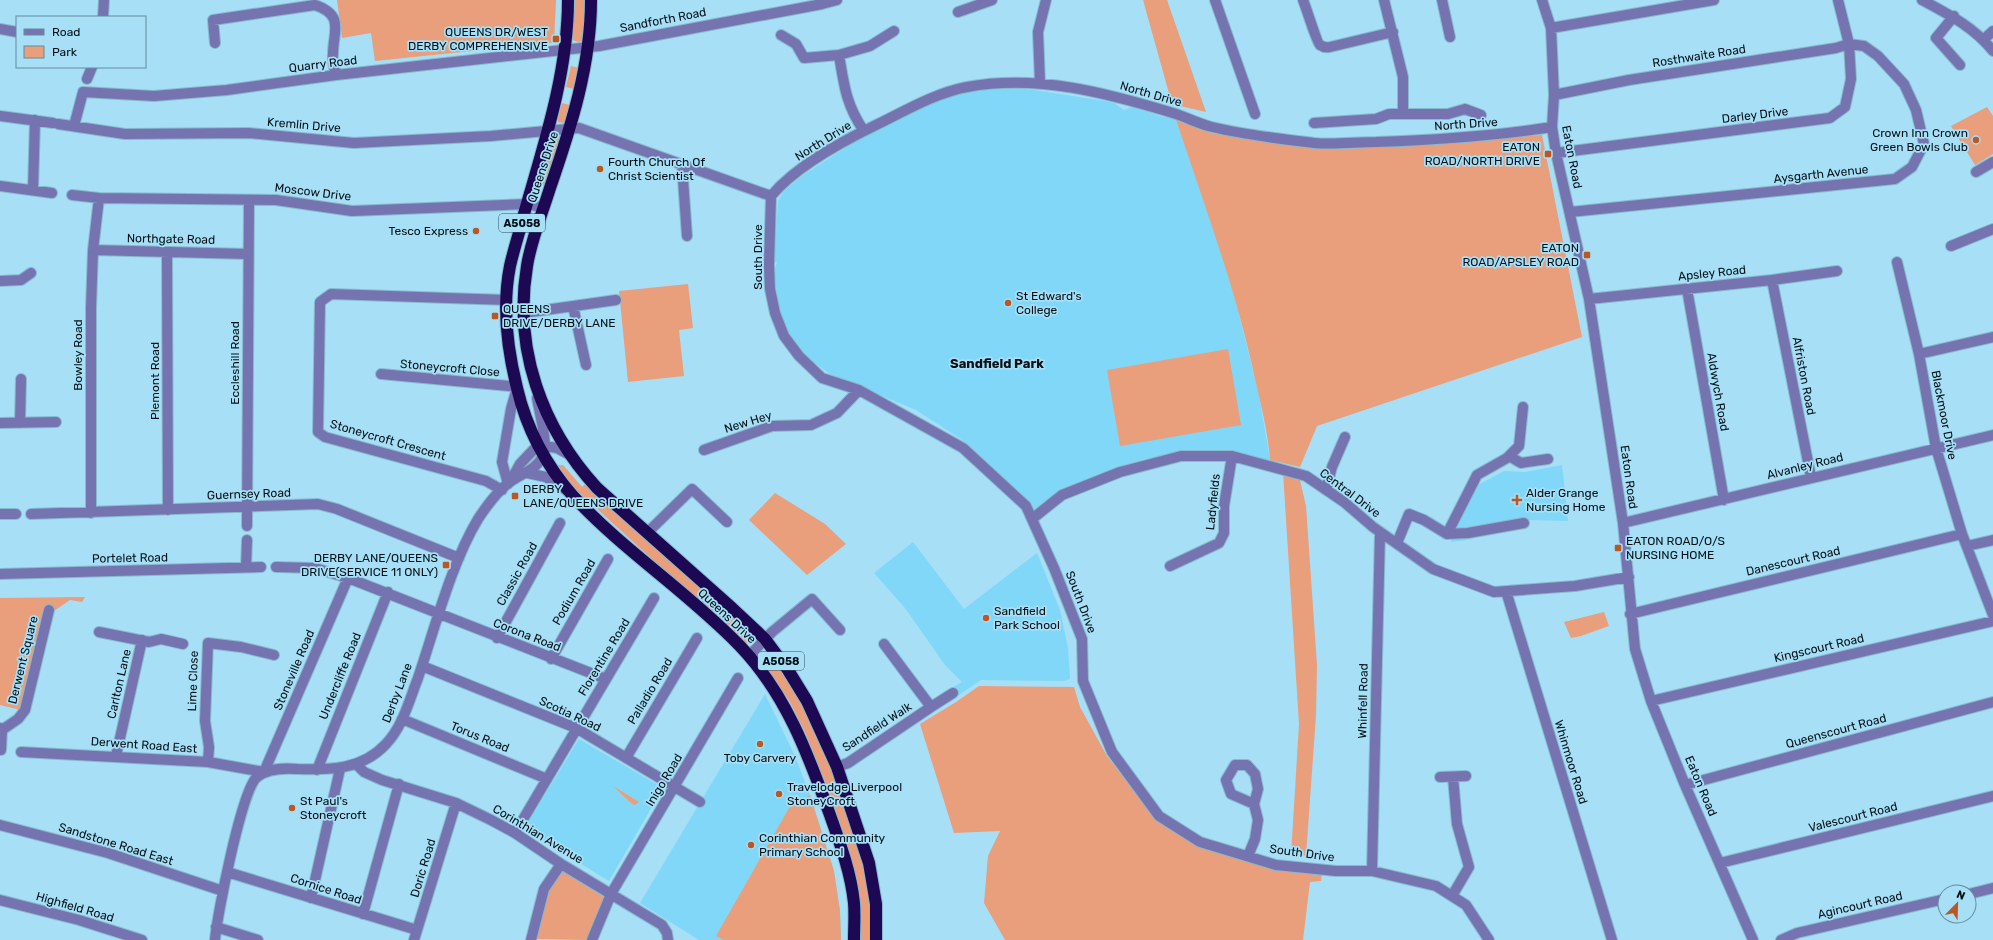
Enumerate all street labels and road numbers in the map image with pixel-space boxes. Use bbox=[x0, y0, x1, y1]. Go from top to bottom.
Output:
street label: Sandforth Road bbox=[619, 5, 707, 35]
street label: Rosthwaite Road bbox=[1651, 42, 1747, 70]
street label: Quarry Road bbox=[288, 53, 358, 75]
street label: North Drive bbox=[1118, 79, 1184, 110]
street label: Darley Drive bbox=[1721, 104, 1789, 126]
street label: Kremlin Drive bbox=[267, 115, 342, 135]
street label: North Drive bbox=[1434, 115, 1498, 133]
street label: North Drive bbox=[792, 118, 854, 164]
street label: Eaton Road bbox=[1559, 124, 1585, 190]
street label: Queens Drive bbox=[525, 129, 561, 204]
street label: Aysgarth Avenue bbox=[1773, 162, 1869, 186]
street label: Moscow Drive bbox=[274, 180, 352, 204]
road number: A5058 bbox=[499, 214, 545, 232]
street label: South Drive bbox=[751, 224, 765, 290]
street label: Northgate Road bbox=[127, 231, 215, 247]
street label: Apsley Road bbox=[1677, 262, 1747, 284]
street label: Bowley Road bbox=[71, 319, 85, 391]
street label: Eccleshill Road bbox=[228, 321, 242, 405]
street label: Alfriston Road bbox=[1790, 336, 1818, 416]
street label: Plemont Road bbox=[148, 342, 162, 420]
street label: Aldwych Road bbox=[1704, 352, 1732, 432]
street label: Stoneycroft Close bbox=[400, 357, 501, 379]
street label: Blackmoor Drive bbox=[1928, 369, 1960, 461]
street label: New Hey bbox=[723, 408, 774, 436]
street label: Stoneycroft Crescent bbox=[328, 417, 448, 463]
street label: Eaton Road bbox=[1618, 444, 1640, 510]
street label: Alvanley Road bbox=[1765, 450, 1845, 482]
street label: Central Drive bbox=[1317, 466, 1383, 521]
street label: Ladyfields bbox=[1203, 473, 1223, 531]
street label: Guernsey Road bbox=[207, 486, 291, 502]
street label: Classic Road bbox=[494, 540, 540, 608]
street label: Danescourt Road bbox=[1744, 543, 1842, 579]
street label: Portelet Road bbox=[92, 550, 168, 566]
street label: Podium Road bbox=[549, 557, 599, 627]
street label: South Drive bbox=[1063, 569, 1099, 635]
street label: Queens Drive bbox=[695, 586, 759, 647]
street label: Derwent Square bbox=[5, 614, 41, 705]
street label: Corona Road bbox=[491, 616, 563, 654]
street label: Florentine Road bbox=[575, 616, 633, 698]
street label: Stoneville Road bbox=[271, 628, 317, 712]
street label: Undercliffe Road bbox=[316, 630, 364, 722]
street label: Kingscourt Road bbox=[1773, 631, 1865, 665]
street label: Carlton Lane bbox=[104, 647, 134, 720]
street label: Lime Close bbox=[185, 650, 201, 712]
road number: A5058 bbox=[758, 652, 804, 670]
street label: Palladio Road bbox=[625, 655, 675, 727]
street label: Derby Lane bbox=[379, 661, 415, 725]
street label: Whinfell Road bbox=[1355, 663, 1371, 739]
street label: Scotia Road bbox=[537, 694, 603, 734]
street label: Sandfield Walk bbox=[840, 699, 915, 755]
street label: Queenscourt Road bbox=[1784, 711, 1888, 751]
street label: Whinmoor Road bbox=[1552, 718, 1590, 806]
street label: Torus Road bbox=[449, 719, 511, 755]
street label: Derwent Road East bbox=[90, 734, 198, 756]
street label: Inigo Road bbox=[643, 751, 685, 809]
street label: Eaton Road bbox=[1682, 754, 1720, 818]
street label: Valescourt Road bbox=[1807, 799, 1899, 835]
street label: Corinthian Avenue bbox=[490, 801, 586, 867]
street label: Sandstone Road East bbox=[57, 820, 175, 868]
street label: Doric Road bbox=[407, 837, 439, 899]
street label: South Drive bbox=[1269, 842, 1336, 865]
street label: Cornice Road bbox=[288, 871, 364, 907]
street label: Agincourt Road bbox=[1816, 888, 1904, 922]
street label: Highfield Road bbox=[34, 889, 116, 925]

